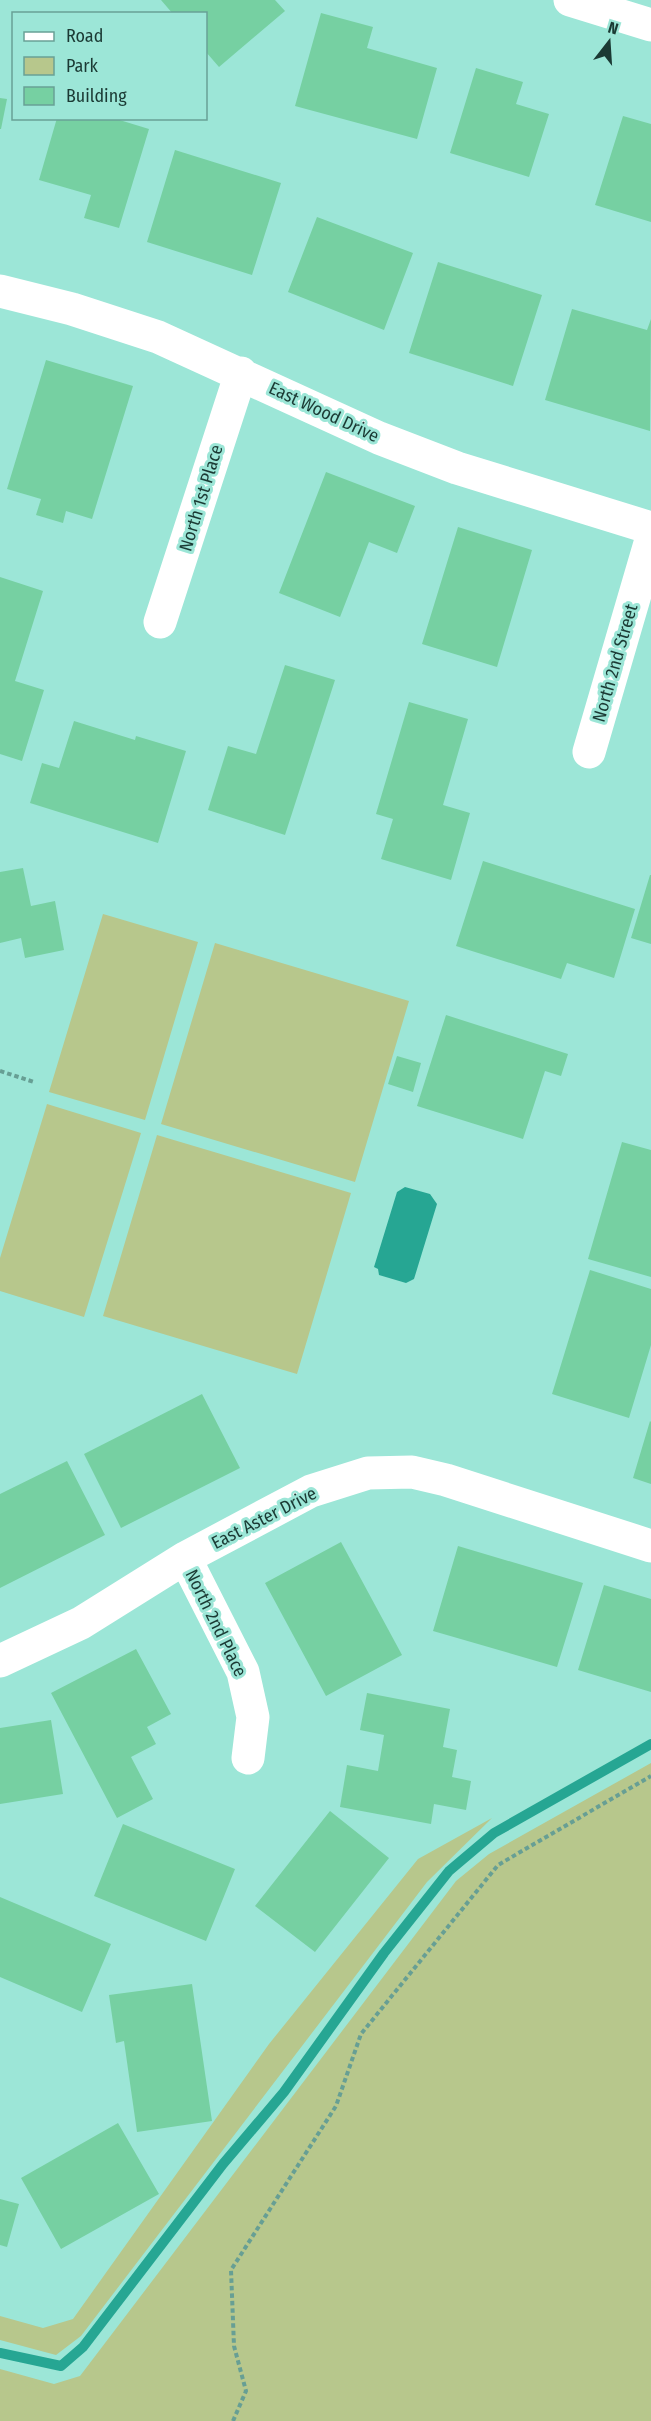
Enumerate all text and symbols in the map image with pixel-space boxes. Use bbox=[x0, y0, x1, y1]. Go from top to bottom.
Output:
legend bbox=[12, 12, 207, 120]
north arrow bbox=[579, 12, 639, 72]
text: N bbox=[606, 18, 621, 39]
text: Road bbox=[66, 25, 103, 47]
text: Park bbox=[66, 55, 99, 77]
text: Building bbox=[66, 85, 127, 107]
street label: East Wood Drive bbox=[265, 377, 383, 447]
street label: North 1st Place bbox=[174, 442, 228, 554]
street label: North 2nd Street bbox=[588, 601, 642, 725]
street label: East Aster Drive bbox=[208, 1482, 320, 1554]
street label: North 2nd Place bbox=[181, 1566, 251, 1680]

